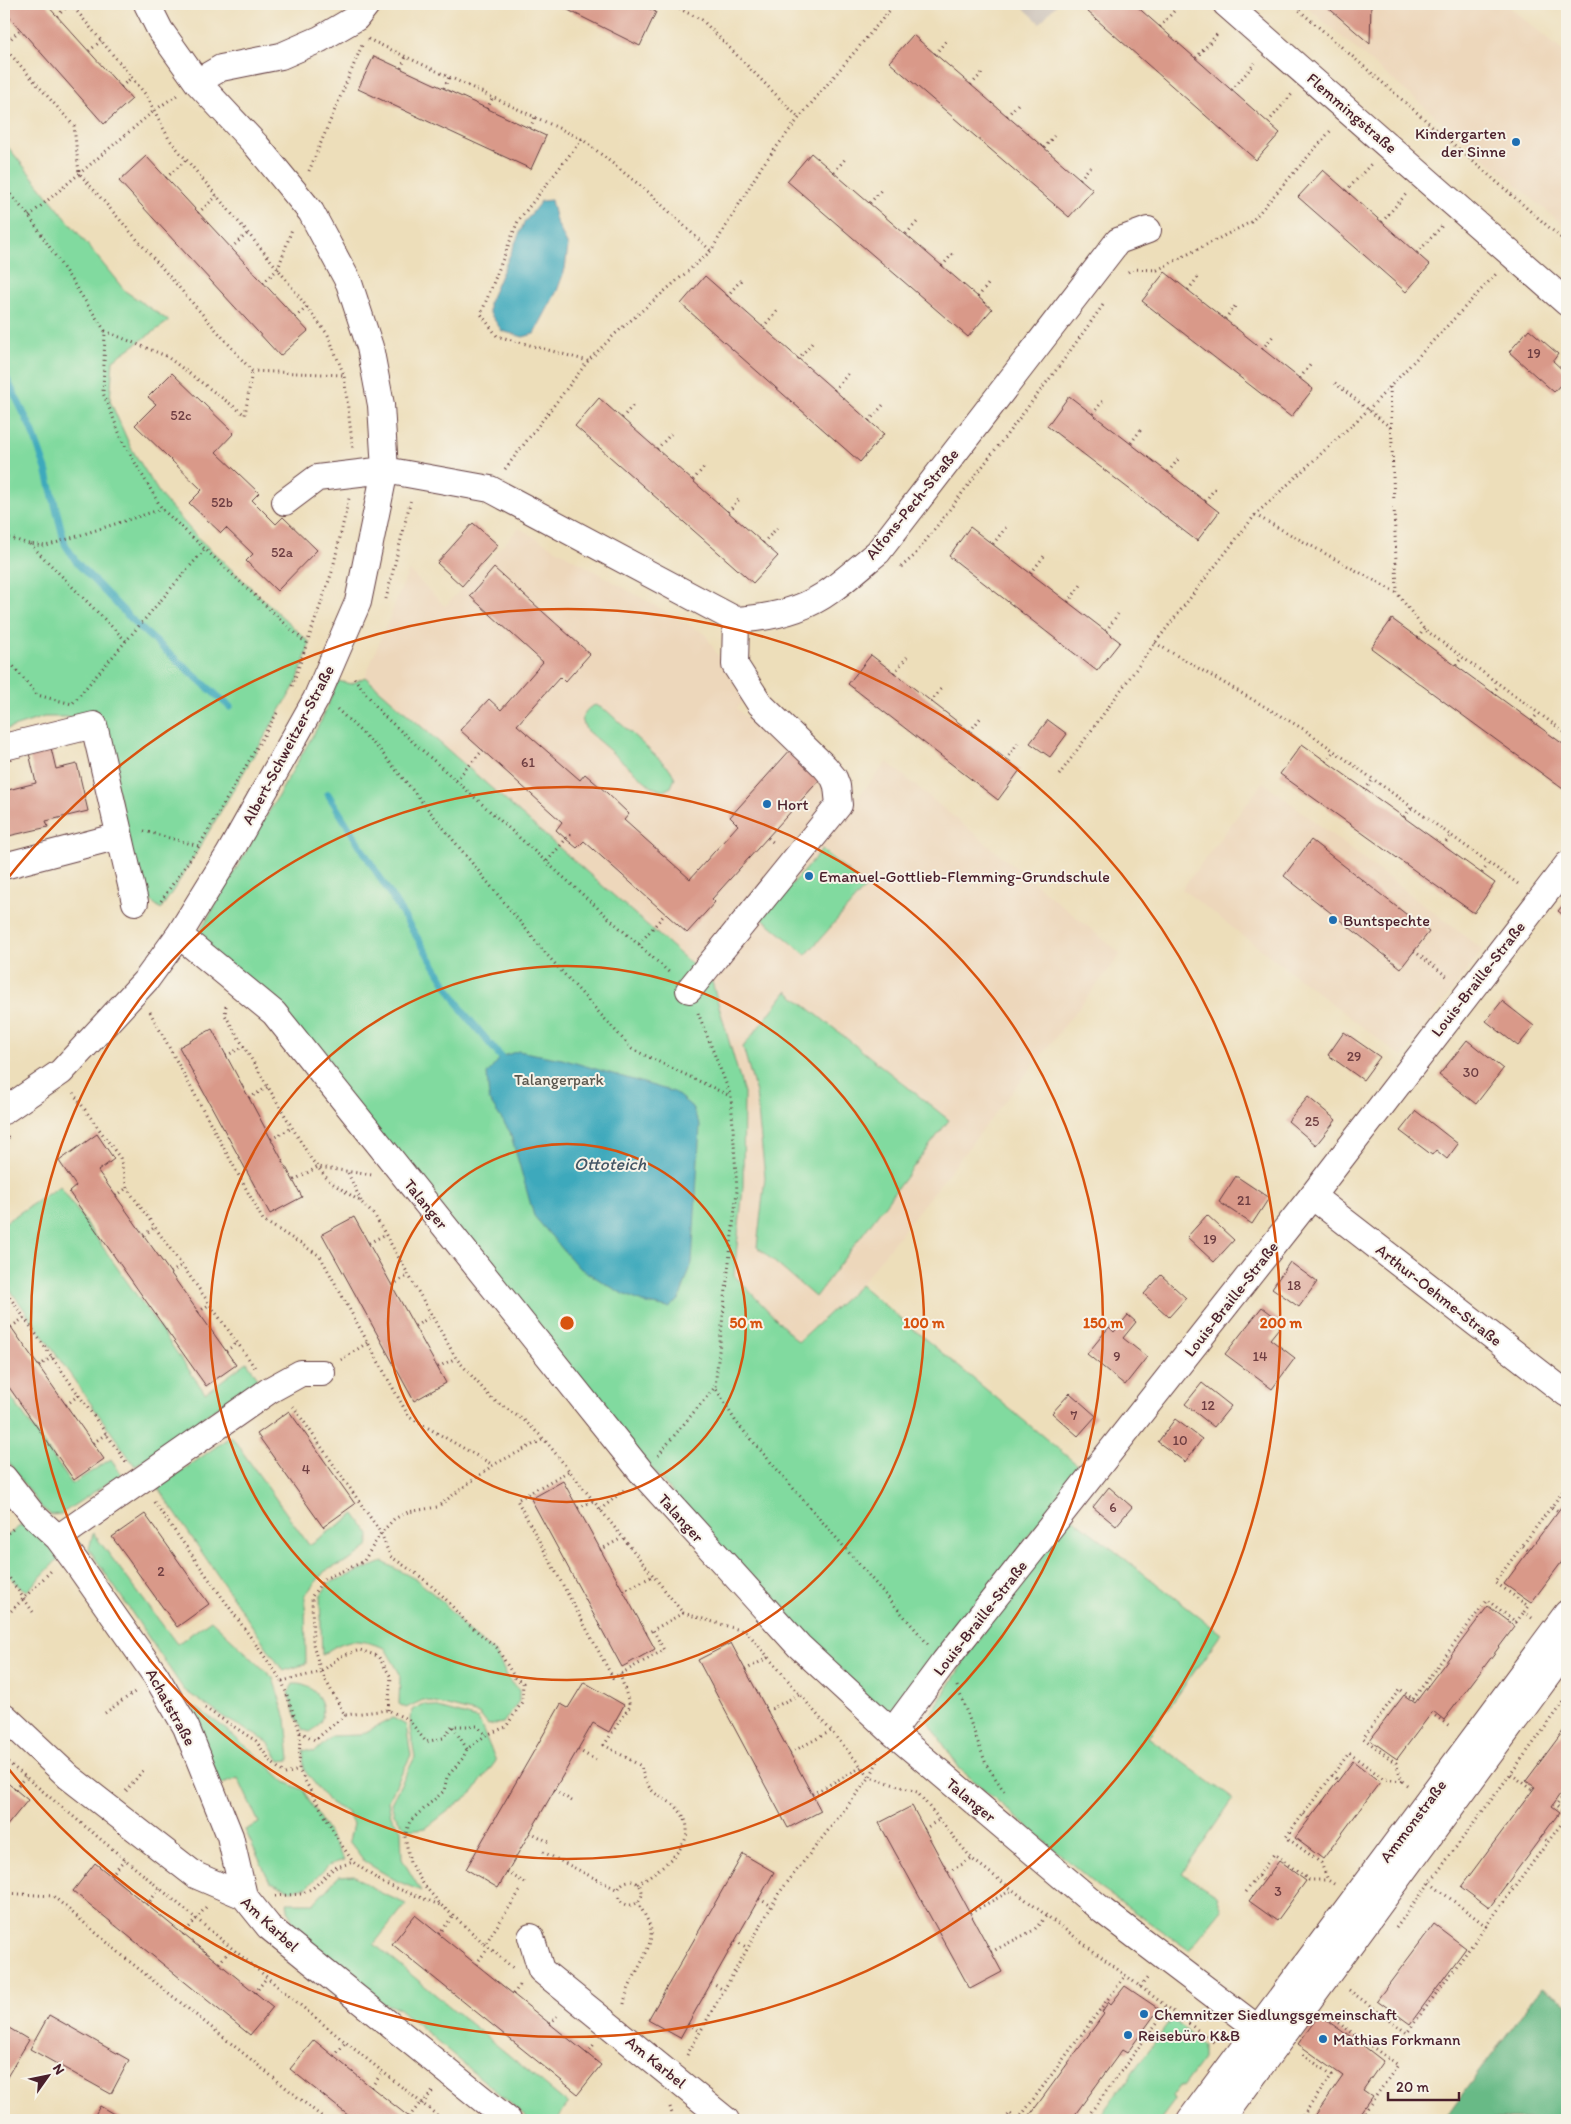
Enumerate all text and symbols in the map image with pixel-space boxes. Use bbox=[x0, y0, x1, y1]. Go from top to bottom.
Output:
street label: Flemmingstraße bbox=[1303, 69, 1401, 157]
place label: Kindergarten der Sinne bbox=[1415, 124, 1506, 161]
marker: Kindergarten der Sinne bbox=[1510, 136, 1522, 148]
house number: 19 bbox=[1527, 345, 1541, 362]
house number: 52c bbox=[170, 407, 192, 424]
street label: Alfons-Pech-Straße bbox=[861, 445, 963, 563]
house number: 52b bbox=[211, 494, 233, 511]
house number: 52a bbox=[271, 544, 294, 561]
street label: Albert-Schweitzer-Straße bbox=[238, 662, 338, 828]
house number: 61 bbox=[521, 754, 535, 771]
place label: Hort bbox=[777, 795, 809, 814]
marker: Hort bbox=[761, 798, 773, 810]
place label: Emanuel-Gottlieb-Flemming-Grundschule bbox=[819, 867, 1110, 886]
marker: Emanuel-Gottlieb-Flemming-Grundschule bbox=[803, 870, 815, 882]
place label: Buntspechte bbox=[1343, 911, 1430, 930]
marker: Buntspechte bbox=[1327, 914, 1339, 926]
street label: Louis-Braille-Straße bbox=[1427, 917, 1529, 1041]
house number: 29 bbox=[1347, 1048, 1361, 1065]
house number: 30 bbox=[1463, 1064, 1479, 1081]
park label: Talangerpark bbox=[514, 1070, 605, 1089]
house number: 25 bbox=[1305, 1113, 1319, 1130]
water label: Ottoteich bbox=[574, 1153, 647, 1175]
street label: Talanger bbox=[400, 1175, 452, 1233]
house number: 21 bbox=[1237, 1192, 1251, 1209]
house number: 19 bbox=[1203, 1231, 1217, 1248]
street label: Louis-Braille-Straße bbox=[1180, 1237, 1282, 1361]
street label: Arthur-Oehme-Straße bbox=[1372, 1240, 1506, 1350]
house number: 18 bbox=[1287, 1277, 1301, 1294]
centre of rings bbox=[558, 1314, 576, 1332]
text: 50 m bbox=[729, 1314, 763, 1332]
text: 100 m bbox=[903, 1314, 945, 1332]
text: 150 m bbox=[1083, 1314, 1123, 1332]
text: 200 m bbox=[1260, 1314, 1303, 1332]
house number: 9 bbox=[1113, 1348, 1121, 1365]
house number: 14 bbox=[1253, 1348, 1268, 1365]
house number: 12 bbox=[1201, 1397, 1216, 1414]
house number: 7 bbox=[1071, 1407, 1078, 1424]
house number: 10 bbox=[1172, 1432, 1188, 1449]
house number: 4 bbox=[302, 1461, 311, 1478]
street label: Talanger bbox=[654, 1490, 708, 1547]
house number: 6 bbox=[1109, 1499, 1117, 1516]
street label: Louis-Braille-Straße bbox=[929, 1556, 1031, 1680]
house number: 2 bbox=[157, 1563, 165, 1580]
street label: Achatstraße bbox=[142, 1665, 200, 1749]
street label: Talanger bbox=[942, 1774, 1000, 1827]
street label: Ammonstraße bbox=[1376, 1776, 1450, 1866]
house number: 3 bbox=[1274, 1883, 1282, 1900]
street label: Am Karbel bbox=[237, 1892, 303, 1956]
place label: Chemnitzer Siedlungsgemeinschaft bbox=[1154, 2005, 1398, 2024]
marker: Chemnitzer Siedlungsgemeinschaft bbox=[1138, 2008, 1150, 2020]
place label: Reisebüro K&B bbox=[1138, 2026, 1240, 2045]
marker: Reisebüro K&B bbox=[1122, 2029, 1134, 2041]
place label: Mathias Forkmann bbox=[1333, 2030, 1461, 2049]
street label: Am Karbel bbox=[622, 2032, 690, 2092]
marker: Mathias Forkmann bbox=[1317, 2033, 1329, 2045]
north arrow bbox=[22, 2052, 72, 2102]
text: N bbox=[49, 2061, 68, 2078]
scale bar bbox=[1388, 2069, 1460, 2101]
text: 20 m bbox=[1396, 2078, 1430, 2096]

